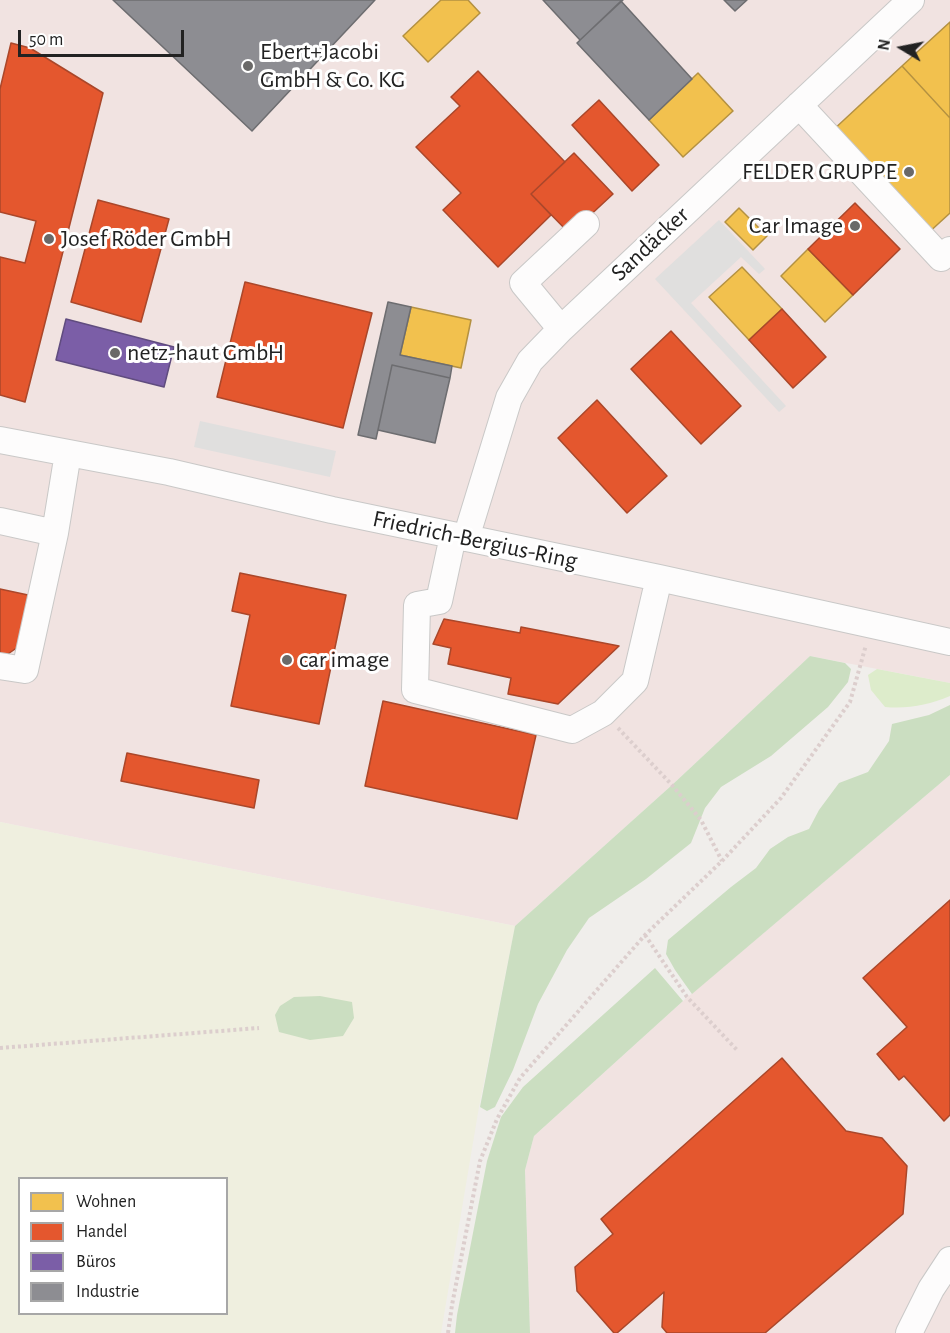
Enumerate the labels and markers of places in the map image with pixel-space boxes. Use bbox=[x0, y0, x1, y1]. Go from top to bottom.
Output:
place label: Ebert+Jacobi GmbH & Co. KG bbox=[260, 38, 405, 94]
marker: Ebert+Jacobi GmbH & Co. KG bbox=[241, 59, 255, 73]
place label: FELDER GRUPPE bbox=[742, 158, 897, 186]
marker: FELDER GRUPPE bbox=[902, 165, 916, 179]
place label: Car Image bbox=[749, 212, 843, 240]
marker: Car Image bbox=[848, 219, 862, 233]
place label: Josef Röder GmbH bbox=[61, 225, 232, 253]
marker: Josef Röder GmbH bbox=[42, 232, 56, 246]
place label: netz-haut GmbH bbox=[127, 339, 284, 367]
marker: netz-haut GmbH bbox=[108, 346, 122, 360]
place label: car image bbox=[299, 646, 389, 674]
marker: car image bbox=[280, 653, 294, 667]

